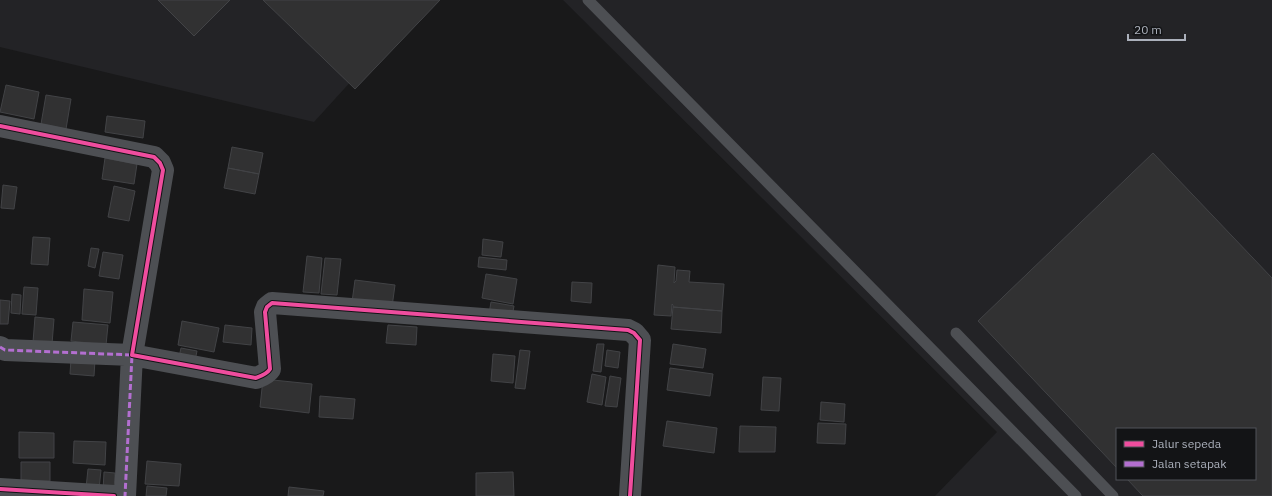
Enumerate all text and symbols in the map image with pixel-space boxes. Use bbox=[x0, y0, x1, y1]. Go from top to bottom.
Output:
scale bar bbox=[1128, 16, 1185, 42]
text: 20 m bbox=[1134, 22, 1162, 37]
legend bbox=[1116, 428, 1256, 480]
text: Jalur sepeda bbox=[1152, 436, 1222, 451]
text: Jalan setapak bbox=[1152, 456, 1227, 471]

